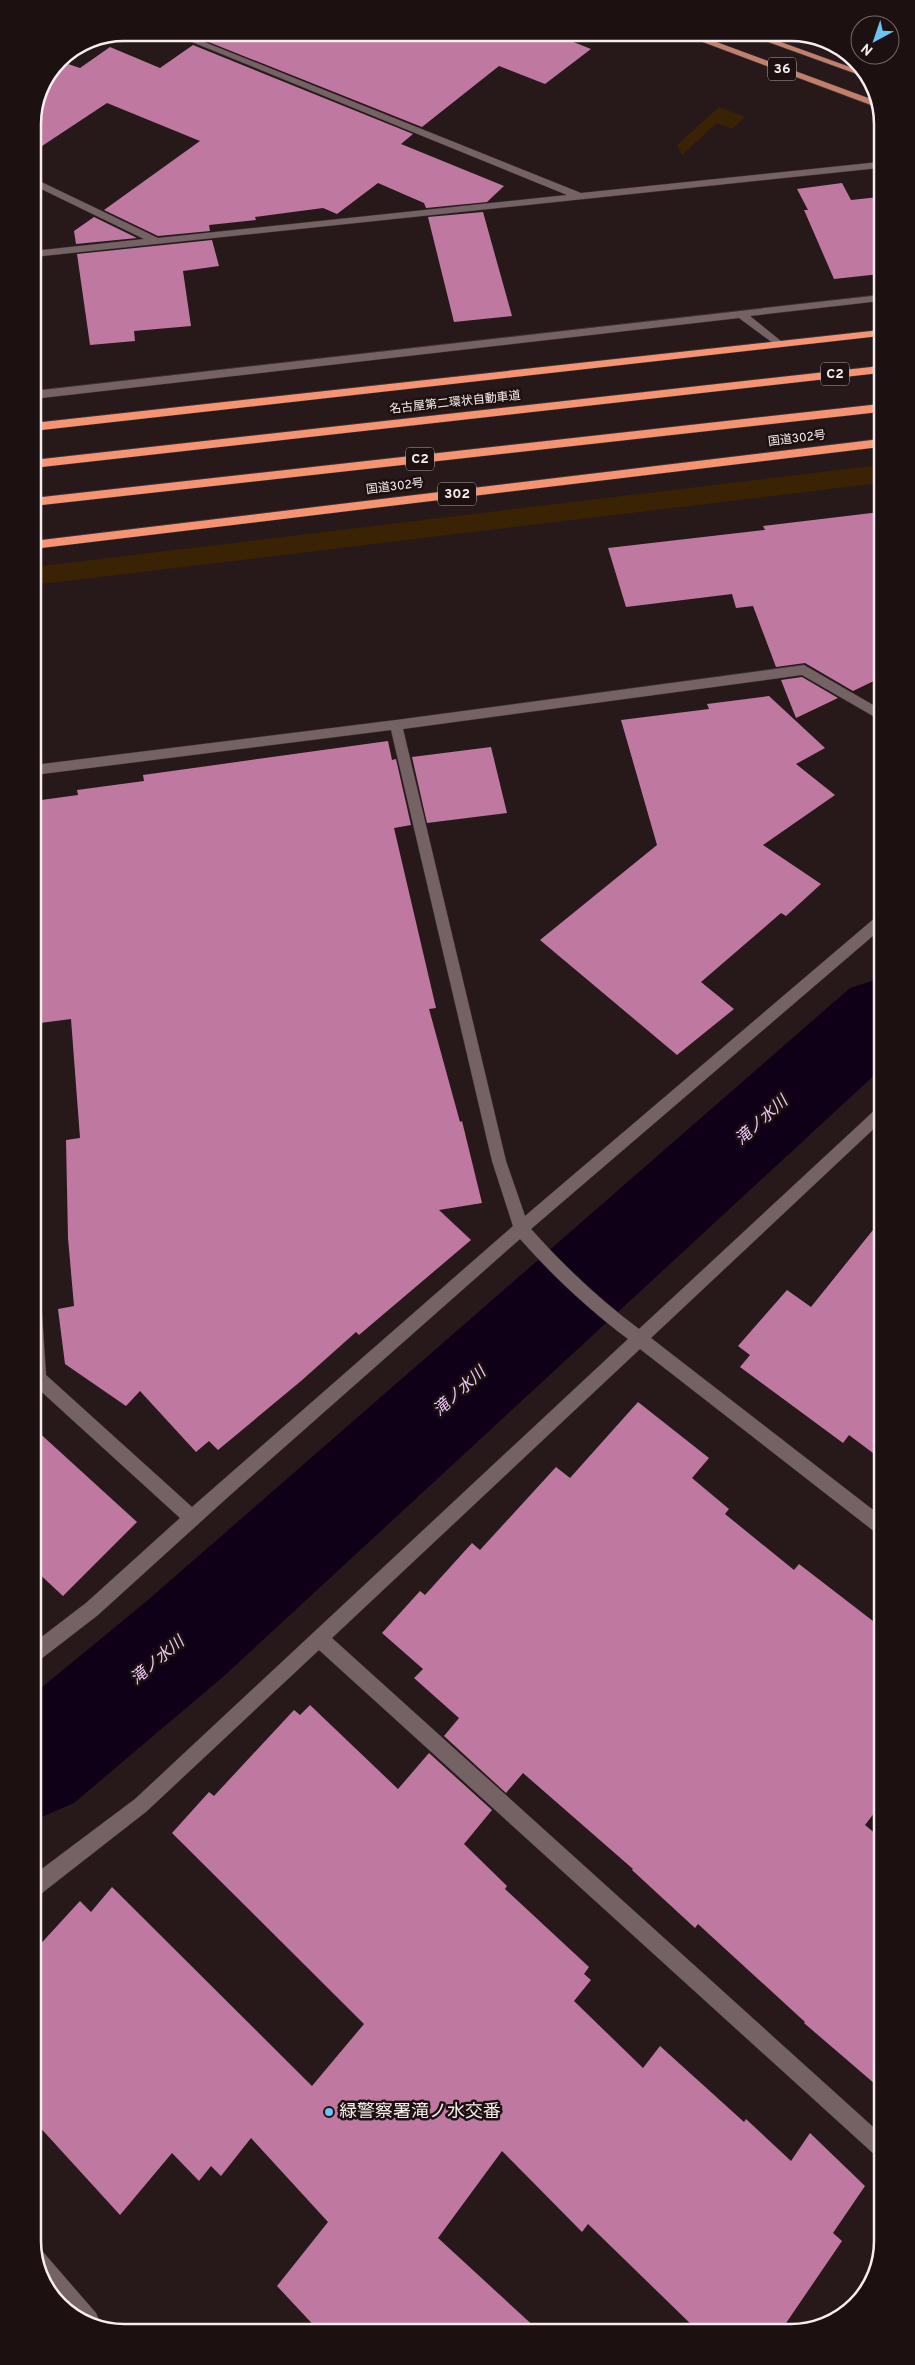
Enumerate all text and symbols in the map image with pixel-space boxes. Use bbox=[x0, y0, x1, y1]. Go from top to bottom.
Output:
north arrow bbox=[850, 15, 900, 65]
text: N bbox=[858, 39, 877, 59]
road number: 36 bbox=[768, 58, 796, 80]
road number: C2 bbox=[821, 362, 849, 386]
street label: 名古屋第二環状自動車道 bbox=[389, 388, 521, 418]
street label: 国道302号 bbox=[767, 428, 827, 450]
road number: C2 bbox=[406, 448, 434, 470]
street label: 国道302号 bbox=[365, 476, 425, 498]
road number: 302 bbox=[438, 482, 476, 506]
water label: 滝ノ水川 bbox=[732, 1091, 794, 1150]
water label: 滝ノ水川 bbox=[430, 1362, 492, 1421]
water label: 滝ノ水川 bbox=[127, 1631, 190, 1689]
place label: 緑警察署滝ノ水交番 bbox=[339, 2101, 501, 2124]
marker: 緑警察署滝ノ水交番 bbox=[323, 2106, 335, 2118]

